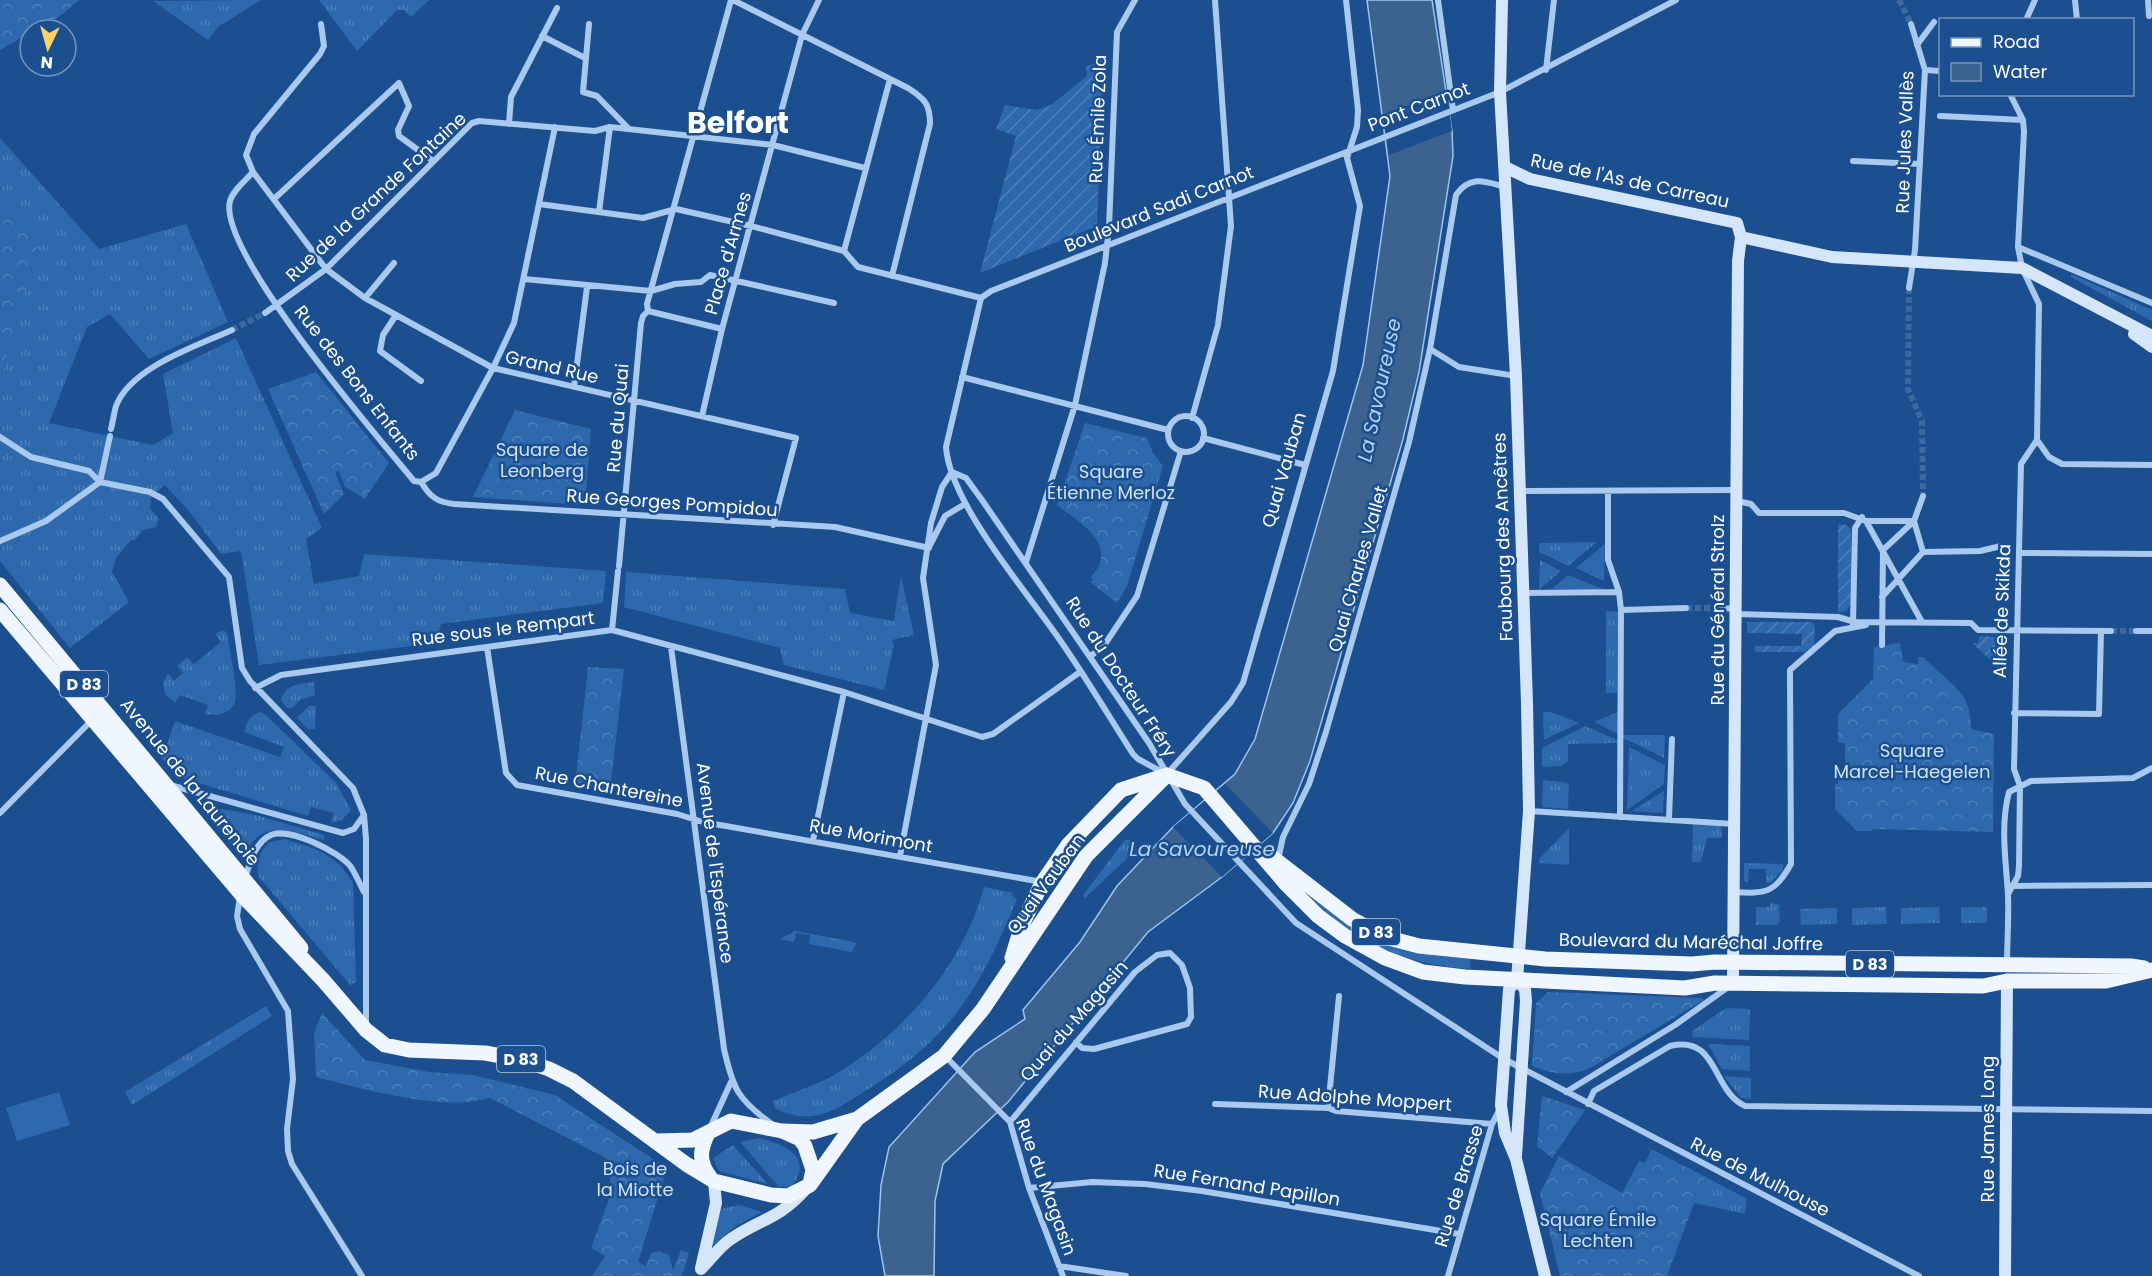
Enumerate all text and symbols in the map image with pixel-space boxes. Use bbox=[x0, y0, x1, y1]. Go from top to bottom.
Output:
north arrow bbox=[18, 18, 78, 78]
legend bbox=[1939, 18, 2134, 96]
text: Road bbox=[1993, 29, 2040, 54]
text: N bbox=[40, 50, 54, 74]
street label: Rue Émile Zola bbox=[1083, 54, 1112, 184]
text: Water bbox=[1993, 59, 2047, 84]
street label: Rue Jules Vallès bbox=[1890, 70, 1919, 214]
street label: Pont Carnot bbox=[1364, 76, 1473, 137]
district label: Belfort bbox=[687, 101, 789, 144]
street label: Rue de la Grande Fontaine bbox=[280, 106, 471, 287]
street label: Rue de l'As de Carreau bbox=[1528, 147, 1732, 214]
street label: Boulevard Sadi Carnot bbox=[1060, 159, 1257, 258]
street label: Place d'Armes bbox=[698, 188, 757, 317]
street label: Rue des Bons Enfants bbox=[289, 300, 426, 465]
water label: La Savoureuse bbox=[1350, 316, 1408, 464]
street label: Grand Rue bbox=[503, 344, 601, 389]
street label: Rue du Quai bbox=[600, 362, 635, 473]
street label: Quai Vauban bbox=[1255, 409, 1312, 530]
street label: Faubourg des Ancêtres bbox=[1486, 432, 1519, 642]
park label: Square de Leonberg bbox=[496, 437, 588, 483]
park label: Square Étienne Merloz bbox=[1047, 459, 1175, 505]
street label: Rue Georges Pompidou bbox=[566, 483, 778, 522]
street label: Quai Charles Vallet bbox=[1322, 483, 1393, 655]
street label: Rue du Général Strolz bbox=[1705, 515, 1730, 705]
street label: Allée de Skikda bbox=[1987, 544, 2016, 678]
street label: Rue du Docteur Fréry bbox=[1060, 592, 1183, 762]
street label: Rue sous le Rempart bbox=[410, 605, 596, 652]
road number: D 83 bbox=[60, 671, 108, 697]
street label: Avenue de la Laurencie bbox=[115, 692, 266, 871]
park label: Square Marcel-Haegelen bbox=[1833, 738, 1991, 784]
street label: Rue Chantereine bbox=[533, 760, 685, 813]
street label: Avenue de l'Espérance bbox=[691, 761, 740, 965]
street label: Rue Morimont bbox=[807, 812, 935, 859]
street label: Quai Vauban bbox=[1001, 828, 1091, 939]
water label: La Savoureuse bbox=[1129, 835, 1275, 863]
road number: D 83 bbox=[1352, 919, 1400, 945]
street label: Boulevard du Maréchal Joffre bbox=[1559, 927, 1823, 956]
road number: D 83 bbox=[1846, 951, 1894, 977]
street label: Quai du Magasin bbox=[1014, 955, 1133, 1087]
road number: D 83 bbox=[497, 1046, 545, 1072]
street label: Rue James Long bbox=[1975, 1055, 2000, 1203]
street label: Rue Adolphe Moppert bbox=[1257, 1078, 1453, 1117]
street label: Rue du Magasin bbox=[1010, 1115, 1083, 1259]
street label: Rue de Brasse bbox=[1428, 1122, 1489, 1250]
street label: Rue de Mulhouse bbox=[1686, 1131, 1834, 1222]
park label: Bois de la Miotte bbox=[596, 1156, 674, 1202]
street label: Rue Fernand Papillon bbox=[1152, 1157, 1342, 1212]
park label: Square Émile Lechten bbox=[1540, 1207, 1656, 1253]

